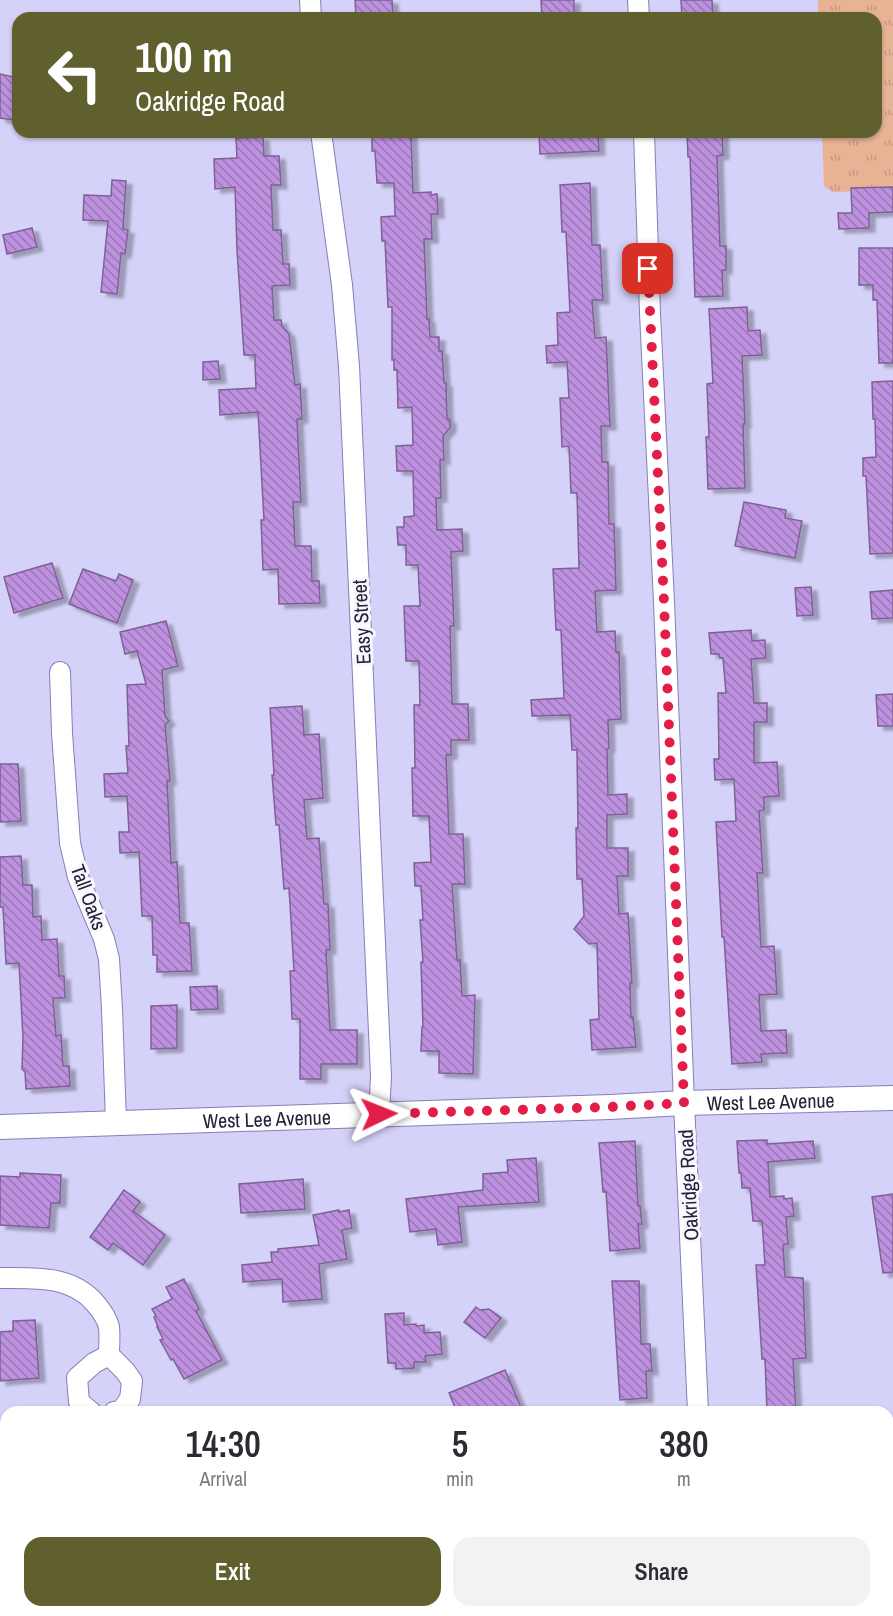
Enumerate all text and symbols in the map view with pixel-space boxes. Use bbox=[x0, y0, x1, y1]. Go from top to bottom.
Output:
text: 100 m bbox=[135, 29, 233, 85]
icon: left bbox=[36, 36, 114, 114]
text: Oakridge Road bbox=[135, 83, 285, 119]
pin bbox=[622, 243, 673, 294]
icon: arrive bbox=[631, 252, 664, 285]
street label: Easy Street bbox=[345, 579, 377, 665]
street label: Tall Oaks bbox=[65, 861, 113, 933]
position arrow bbox=[347, 1082, 411, 1146]
street label: West Lee Avenue bbox=[706, 1086, 835, 1116]
street label: West Lee Avenue bbox=[202, 1103, 331, 1134]
street label: Oakridge Road bbox=[672, 1129, 704, 1241]
text: 14:30 bbox=[186, 1420, 261, 1468]
text: 5 bbox=[452, 1420, 468, 1468]
text: 380 bbox=[659, 1420, 708, 1468]
text: Arrival bbox=[199, 1465, 247, 1492]
text: min bbox=[446, 1465, 474, 1492]
text: m bbox=[677, 1465, 691, 1492]
button: Exit bbox=[24, 1537, 441, 1606]
button: Share bbox=[453, 1537, 870, 1606]

